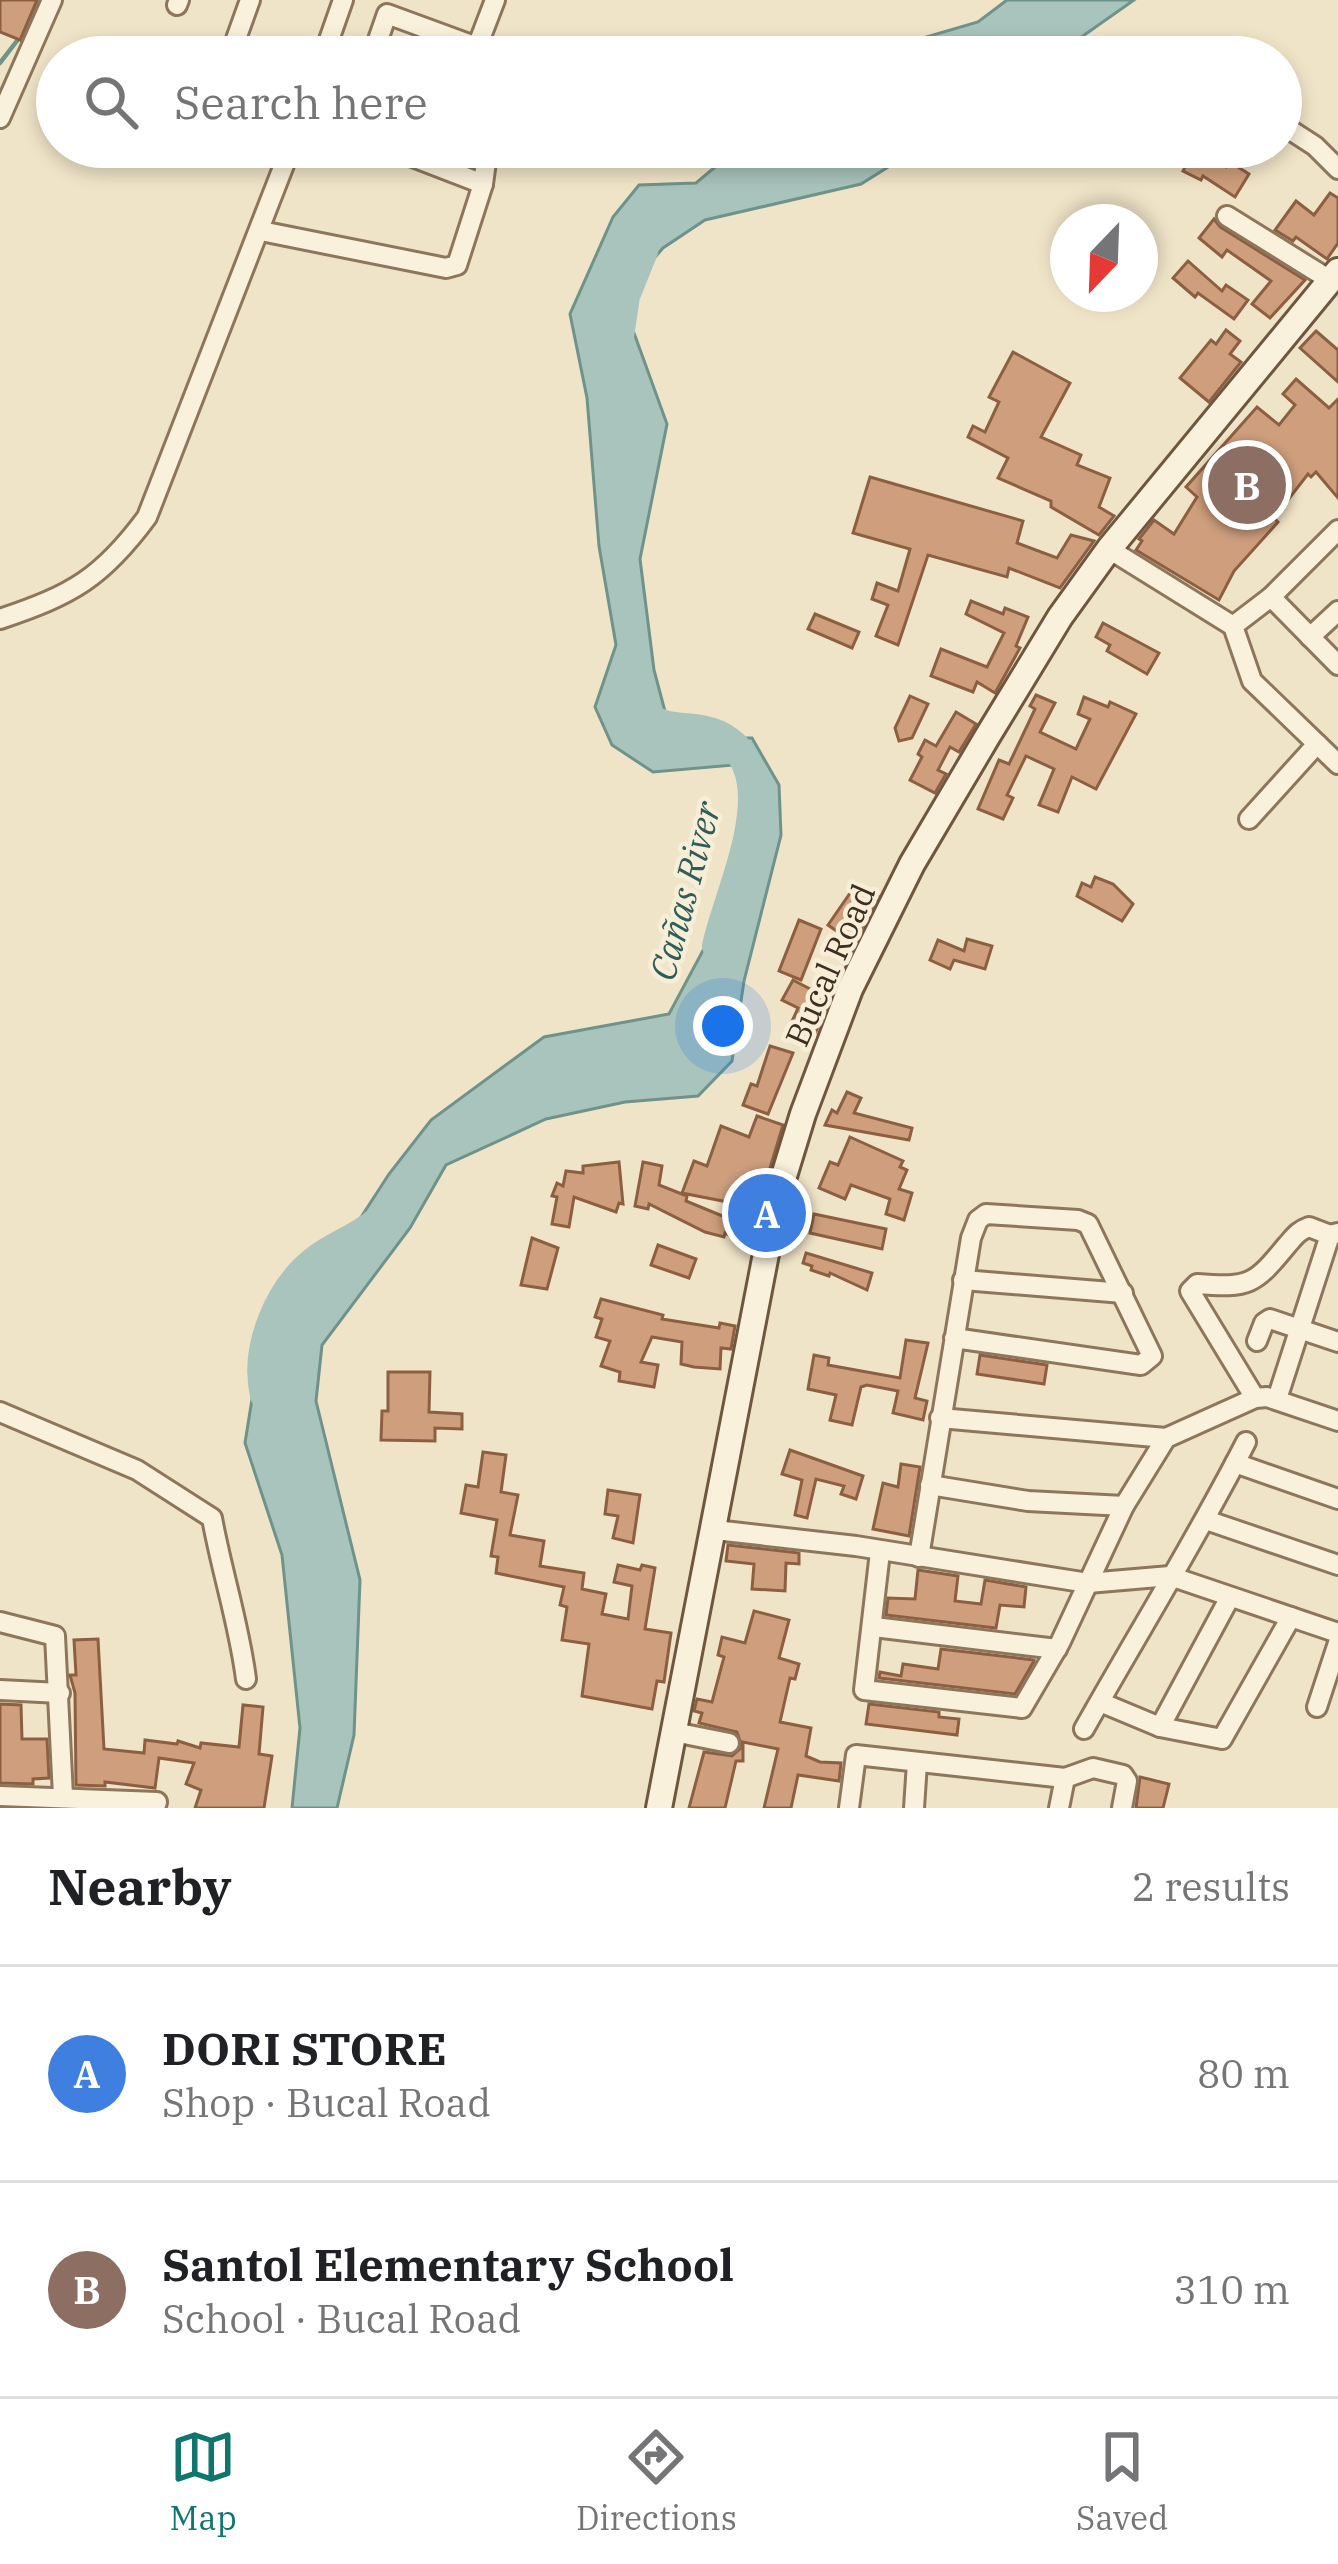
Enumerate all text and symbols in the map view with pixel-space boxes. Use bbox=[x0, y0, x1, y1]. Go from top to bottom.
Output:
search box bbox=[36, 36, 1302, 168]
icon: search bbox=[78, 69, 144, 135]
text: Search here bbox=[174, 73, 428, 131]
north arrow bbox=[1050, 204, 1158, 312]
pin: B bbox=[1208, 440, 1286, 530]
water label: Cañas River bbox=[638, 795, 731, 985]
street label: Bucal Road bbox=[775, 877, 884, 1053]
your location bbox=[693, 996, 753, 1056]
pin: A bbox=[728, 1168, 806, 1258]
text: Nearby bbox=[48, 1853, 232, 1919]
text: 2 results bbox=[1132, 1861, 1290, 1912]
text: DORI STORE bbox=[162, 2019, 447, 2077]
text: A bbox=[73, 2048, 101, 2099]
text: 80 m bbox=[1197, 2048, 1290, 2099]
text: Shop · Bucal Road bbox=[162, 2077, 491, 2128]
text: Santol Elementary School bbox=[162, 2235, 734, 2293]
text: B bbox=[73, 2264, 101, 2315]
text: 310 m bbox=[1174, 2264, 1290, 2315]
text: School · Bucal Road bbox=[162, 2293, 521, 2344]
tab: Map bbox=[170, 2424, 237, 2539]
tab: Directions bbox=[576, 2424, 737, 2539]
tab: Saved bbox=[1076, 2424, 1168, 2539]

